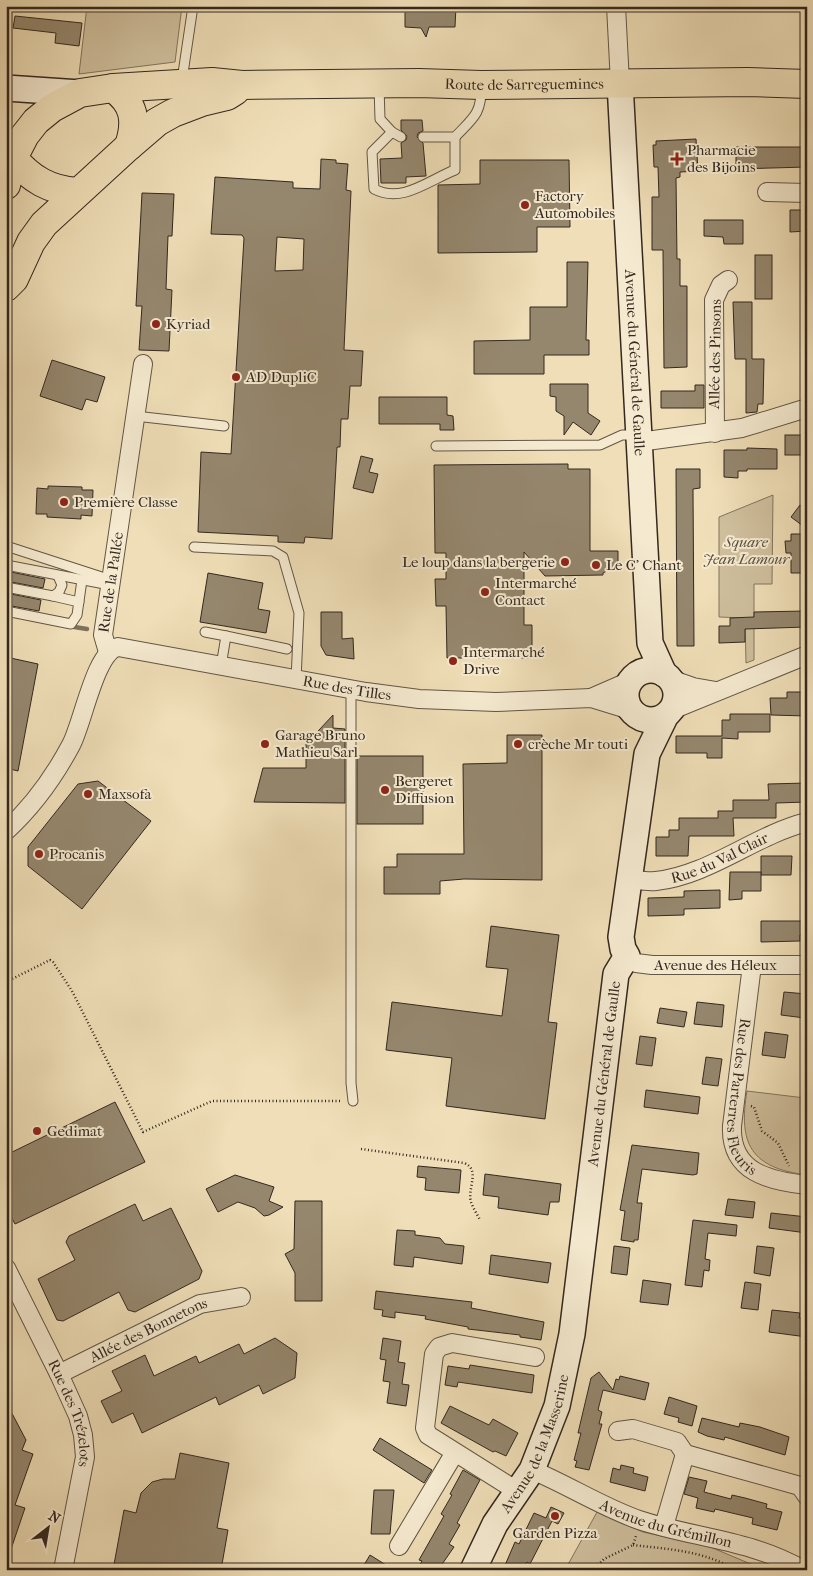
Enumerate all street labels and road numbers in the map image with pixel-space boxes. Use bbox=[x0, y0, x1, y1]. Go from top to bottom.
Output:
street label: Route de Sarreguemines bbox=[444, 75, 604, 94]
street label: Avenue du Général de Gaulle bbox=[621, 268, 649, 457]
street label: Allée des Pinsons bbox=[705, 299, 725, 410]
street label: Rue de la Pallée bbox=[94, 530, 127, 634]
street label: Rue des Tilles bbox=[301, 672, 393, 704]
street label: Rue du Val Clair bbox=[669, 828, 772, 887]
street label: Avenue des Héleux bbox=[653, 956, 777, 974]
street label: Avenue du Général de Gaulle bbox=[583, 979, 624, 1168]
street label: Rue des Parterres Fleuris bbox=[723, 1017, 760, 1179]
street label: Allée des Bonnetons bbox=[86, 1294, 209, 1367]
street label: Rue des Trézelots bbox=[44, 1356, 94, 1469]
street label: Avenue de la Masserine bbox=[496, 1372, 573, 1517]
street label: Avenue du Grémillon bbox=[596, 1495, 734, 1552]

